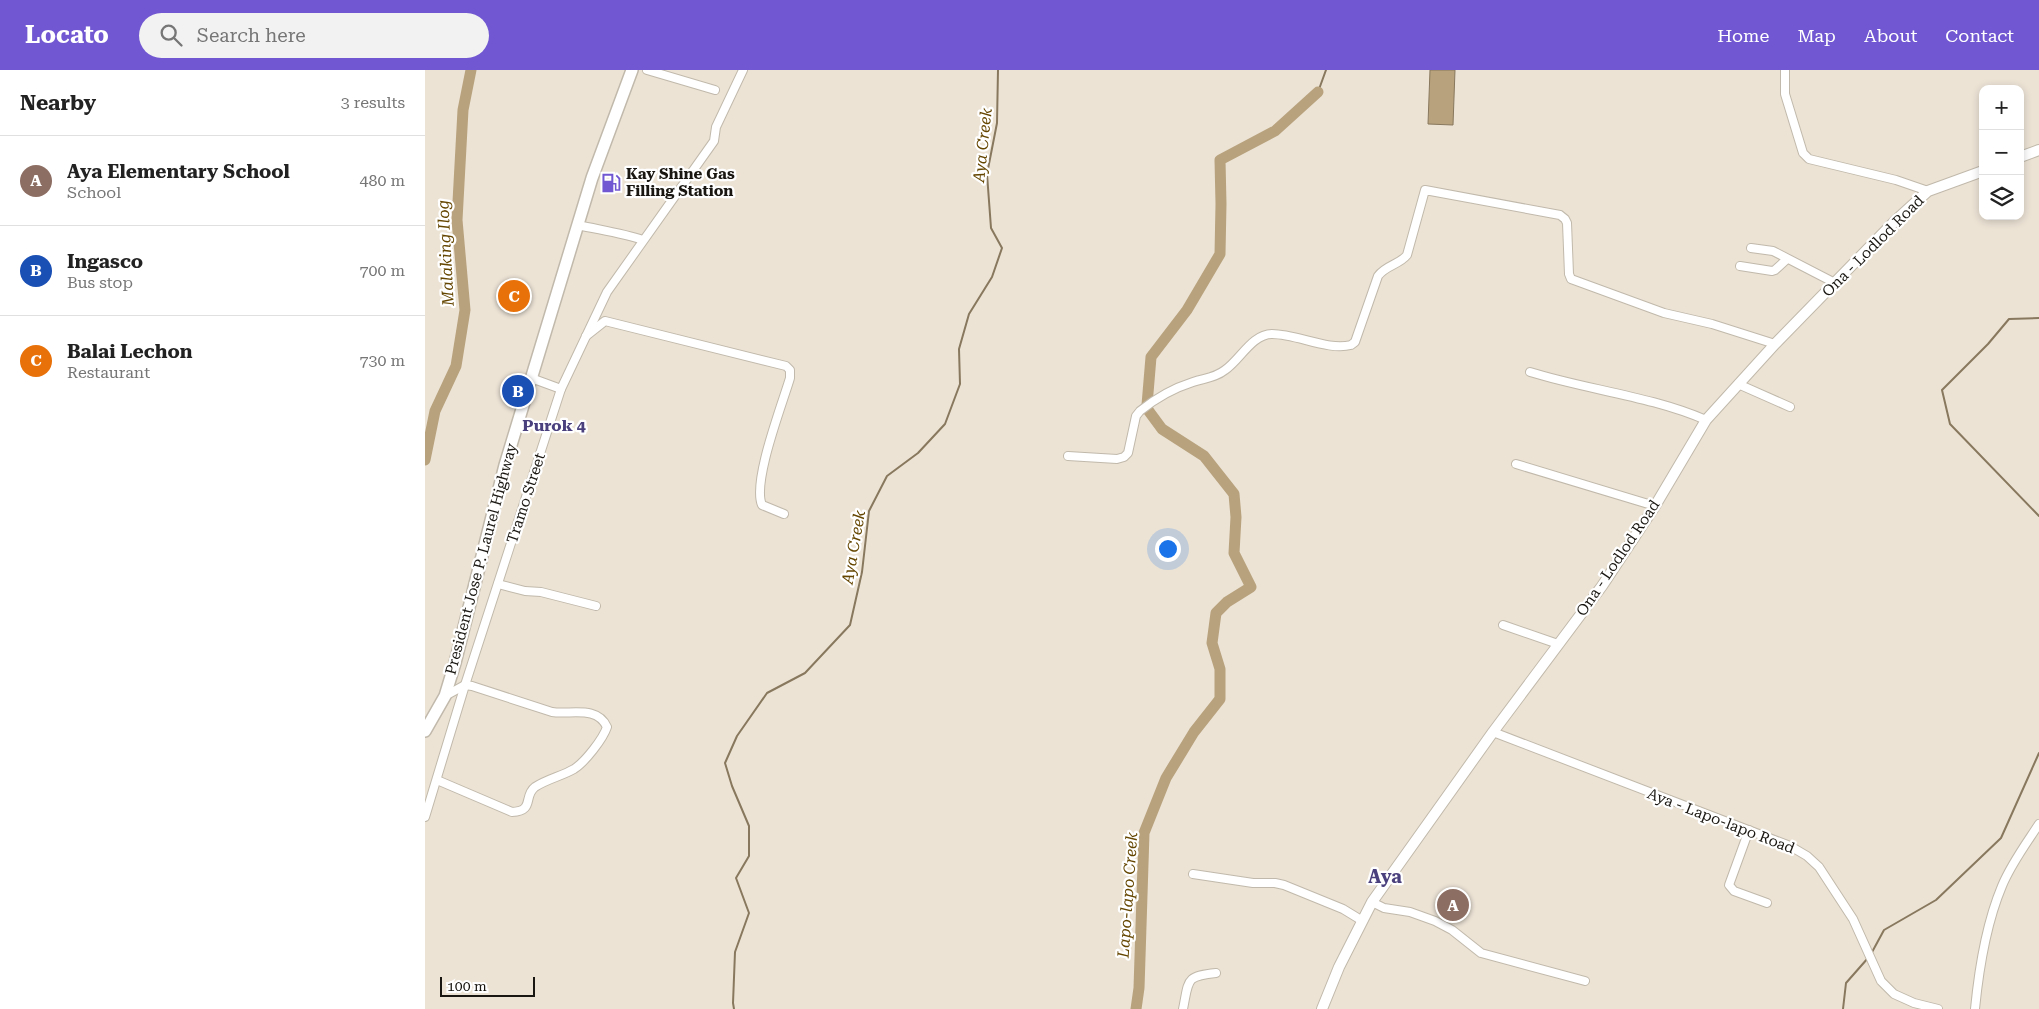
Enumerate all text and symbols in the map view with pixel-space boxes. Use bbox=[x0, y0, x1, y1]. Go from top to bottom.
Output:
search box bbox=[139, 13, 489, 58]
text: Locato bbox=[25, 21, 109, 49]
icon: search bbox=[157, 21, 185, 49]
text: Search here bbox=[197, 24, 306, 47]
text: Home bbox=[1717, 25, 1769, 46]
text: Map bbox=[1797, 25, 1836, 46]
text: About bbox=[1864, 25, 1917, 46]
text: Contact bbox=[1945, 25, 2014, 46]
map controls bbox=[1979, 85, 2024, 220]
button: + bbox=[1979, 85, 2024, 130]
text: Nearby bbox=[20, 91, 96, 115]
text: 3 results bbox=[341, 93, 405, 112]
water label: Aya Creek bbox=[969, 107, 996, 184]
button: − bbox=[1979, 130, 2024, 175]
text: Aya Elementary School bbox=[67, 160, 290, 183]
place label: Kay Shine Gas Filling Station bbox=[626, 165, 735, 200]
text: A bbox=[30, 171, 42, 190]
text: 480 m bbox=[359, 171, 405, 190]
fuel station icon: Kay Shine Gas Filling Station bbox=[600, 172, 622, 194]
button: layers bbox=[1979, 175, 2024, 220]
text: School bbox=[67, 183, 121, 202]
street label: Ona - Lodlod Road bbox=[1818, 191, 1928, 301]
water label: Malaking Ilog bbox=[433, 200, 458, 307]
text: Ingasco bbox=[67, 250, 143, 273]
text: B bbox=[30, 261, 42, 280]
text: 700 m bbox=[359, 261, 405, 280]
text: Bus stop bbox=[67, 273, 133, 292]
pin: C bbox=[498, 277, 530, 315]
text: Balai Lechon bbox=[67, 340, 192, 363]
text: C bbox=[30, 351, 42, 370]
text: 730 m bbox=[359, 351, 405, 370]
text: Restaurant bbox=[67, 363, 150, 382]
pin: B bbox=[502, 372, 534, 410]
district label: Purok 4 bbox=[522, 416, 586, 435]
street label: President Jose P. Laurel Highway bbox=[441, 441, 521, 677]
street label: Tramo Street bbox=[503, 450, 549, 545]
street label: Ona - Lodlod Road bbox=[1572, 496, 1664, 619]
water label: Aya Creek bbox=[837, 508, 869, 586]
your location bbox=[1155, 536, 1181, 562]
street label: Aya - Lapo-lapo Road bbox=[1645, 785, 1798, 858]
water label: Lapo-lapo Creek bbox=[1114, 831, 1141, 959]
district label: Aya bbox=[1368, 866, 1402, 887]
pin: A bbox=[1437, 886, 1469, 924]
scale bar bbox=[440, 974, 535, 997]
text: 100 m bbox=[447, 978, 487, 994]

